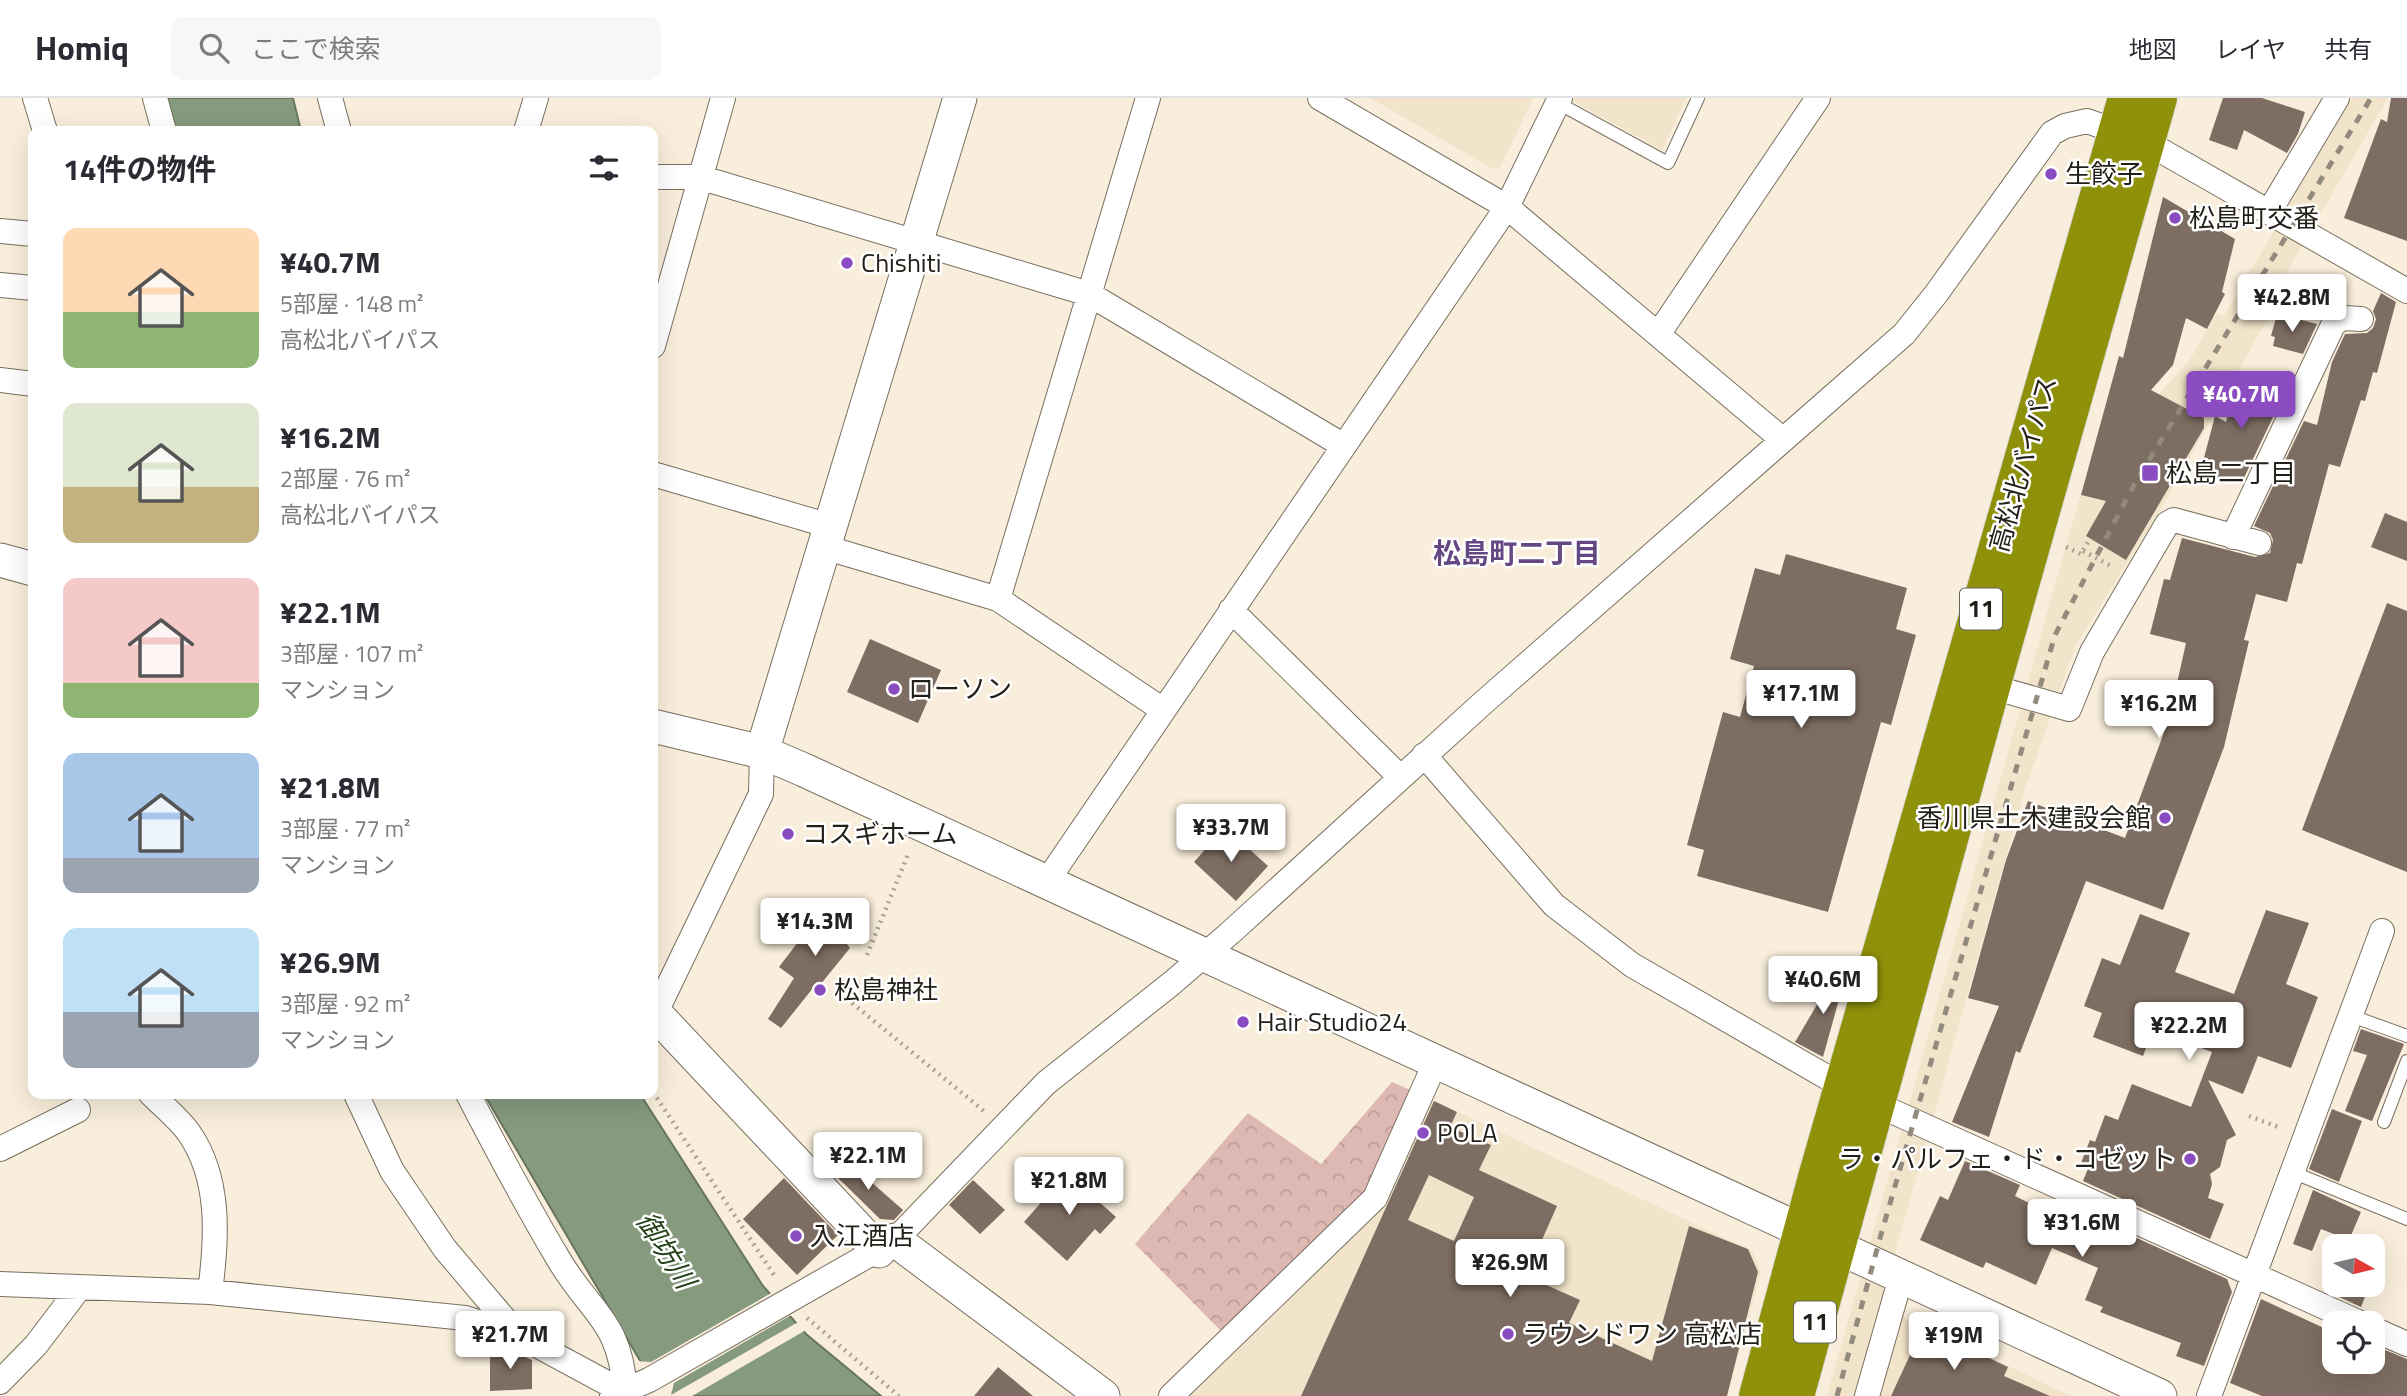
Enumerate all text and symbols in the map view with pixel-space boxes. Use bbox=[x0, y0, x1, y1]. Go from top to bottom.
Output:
search box bbox=[171, 17, 661, 80]
text: Homiq bbox=[35, 23, 129, 73]
icon: search bbox=[195, 29, 233, 67]
text: ここで検索 bbox=[251, 29, 381, 68]
text: 地図 bbox=[2129, 31, 2177, 67]
text: レイヤ bbox=[2215, 31, 2286, 67]
text: 共有 bbox=[2324, 31, 2372, 67]
text: 14件の物件 bbox=[63, 146, 217, 192]
icon: filters bbox=[585, 149, 623, 187]
place label: 生餃子 bbox=[2065, 154, 2143, 193]
marker: 生餃子 bbox=[2043, 166, 2059, 182]
place label: 松島町交番 bbox=[2189, 198, 2319, 237]
marker: 松島町交番 bbox=[2167, 210, 2183, 226]
text: ¥40.7M bbox=[280, 239, 381, 285]
place label: Chishiti bbox=[861, 243, 941, 282]
marker: Chishiti bbox=[839, 255, 855, 271]
icon: home bbox=[119, 256, 203, 340]
pin: ¥42.8M bbox=[2235, 274, 2349, 334]
text: ¥42.8M bbox=[2253, 279, 2331, 314]
text: 5部屋 · 148 m² bbox=[280, 286, 423, 321]
text: 高松北バイパス bbox=[280, 322, 441, 357]
street label: 高松北バイパス bbox=[1979, 371, 2066, 556]
pin: ¥40.7M bbox=[2184, 372, 2298, 431]
text: ¥40.7M bbox=[2202, 376, 2280, 411]
text: ¥16.2M bbox=[280, 414, 381, 460]
icon: home bbox=[119, 431, 203, 515]
place label: 松島二丁目 bbox=[2166, 453, 2296, 492]
text: 2部屋 · 76 m² bbox=[280, 461, 410, 496]
marker: 松島二丁目 bbox=[2140, 463, 2160, 483]
text: 高松北バイパス bbox=[280, 497, 441, 532]
district label: 松島町二丁目 bbox=[1433, 531, 1601, 574]
road number: 11 bbox=[1960, 588, 2002, 630]
text: ¥22.1M bbox=[280, 589, 381, 635]
icon: home bbox=[119, 606, 203, 690]
text: 3部屋 · 107 m² bbox=[280, 636, 423, 671]
place label: ローソン bbox=[908, 669, 1012, 708]
pin: ¥17.1M bbox=[1744, 670, 1858, 730]
text: マンション bbox=[280, 672, 395, 707]
text: ¥17.1M bbox=[1762, 675, 1840, 710]
pin: ¥16.2M bbox=[2102, 680, 2216, 740]
marker: ローソン bbox=[886, 681, 902, 697]
text: ¥16.2M bbox=[2120, 685, 2198, 720]
text: ¥21.8M bbox=[280, 764, 381, 810]
icon: home bbox=[119, 781, 203, 865]
place label: 香川県土木建設会館 bbox=[1917, 798, 2151, 837]
pin: ¥33.7M bbox=[1174, 804, 1288, 864]
text: ¥33.7M bbox=[1192, 809, 1270, 844]
marker: 香川県土木建設会館 bbox=[2157, 810, 2173, 826]
text: 3部屋 · 77 m² bbox=[280, 811, 410, 846]
place label: コスギホーム bbox=[802, 814, 957, 853]
marker: コスギホーム bbox=[780, 826, 796, 842]
text: マンション bbox=[280, 847, 395, 882]
pin: ¥14.3M bbox=[758, 898, 872, 958]
text: ¥14.3M bbox=[776, 903, 854, 938]
text: ¥26.9M bbox=[280, 939, 381, 985]
icon: home bbox=[119, 956, 203, 1040]
pin: ¥40.6M bbox=[1766, 956, 1880, 1016]
text: ¥40.6M bbox=[1784, 961, 1862, 996]
place label: 松島神社 bbox=[834, 970, 938, 1009]
marker: 松島神社 bbox=[812, 982, 828, 998]
text: 3部屋 · 92 m² bbox=[280, 986, 410, 1021]
place label: Hair Studio24 bbox=[1257, 1002, 1407, 1041]
pin: ¥22.2M bbox=[2132, 1002, 2246, 1062]
text: ¥22.2M bbox=[2150, 1007, 2228, 1042]
marker: Hair Studio24 bbox=[1235, 1014, 1251, 1030]
text: マンション bbox=[280, 1022, 395, 1057]
place label: POLA bbox=[1437, 1113, 1498, 1152]
marker: POLA bbox=[1415, 1125, 1431, 1141]
pin: ¥22.1M bbox=[811, 1132, 925, 1192]
text: ¥22.1M bbox=[829, 1137, 907, 1172]
place label: ラ・パルフェ・ド・コゼット bbox=[1838, 1139, 2176, 1178]
marker: ラ・パルフェ・ド・コゼット bbox=[2182, 1151, 2198, 1167]
pin: ¥21.8M bbox=[1012, 1158, 1126, 1217]
text: ¥21.8M bbox=[1030, 1162, 1108, 1197]
pin: ¥31.6M bbox=[2025, 1200, 2139, 1259]
water label: 御坊川 bbox=[626, 1203, 708, 1299]
text: ¥31.6M bbox=[2043, 1204, 2121, 1239]
place label: 入江酒店 bbox=[810, 1216, 914, 1255]
marker: 入江酒店 bbox=[788, 1228, 804, 1244]
north arrow bbox=[2322, 1234, 2385, 1297]
map controls bbox=[2322, 1234, 2385, 1374]
pin: ¥26.9M bbox=[1453, 1240, 1567, 1299]
text: ¥26.9M bbox=[1471, 1244, 1549, 1279]
road number: 11 bbox=[1794, 1302, 1836, 1342]
button: locate bbox=[2322, 1311, 2385, 1374]
pin: ¥21.7M bbox=[453, 1312, 567, 1371]
pin: ¥19M bbox=[1913, 1312, 1995, 1372]
place label: ラウンドワン 高松店 bbox=[1522, 1314, 1762, 1353]
text: ¥21.7M bbox=[471, 1316, 549, 1351]
text: ¥19M bbox=[1925, 1317, 1983, 1352]
marker: ラウンドワン 高松店 bbox=[1500, 1326, 1516, 1342]

